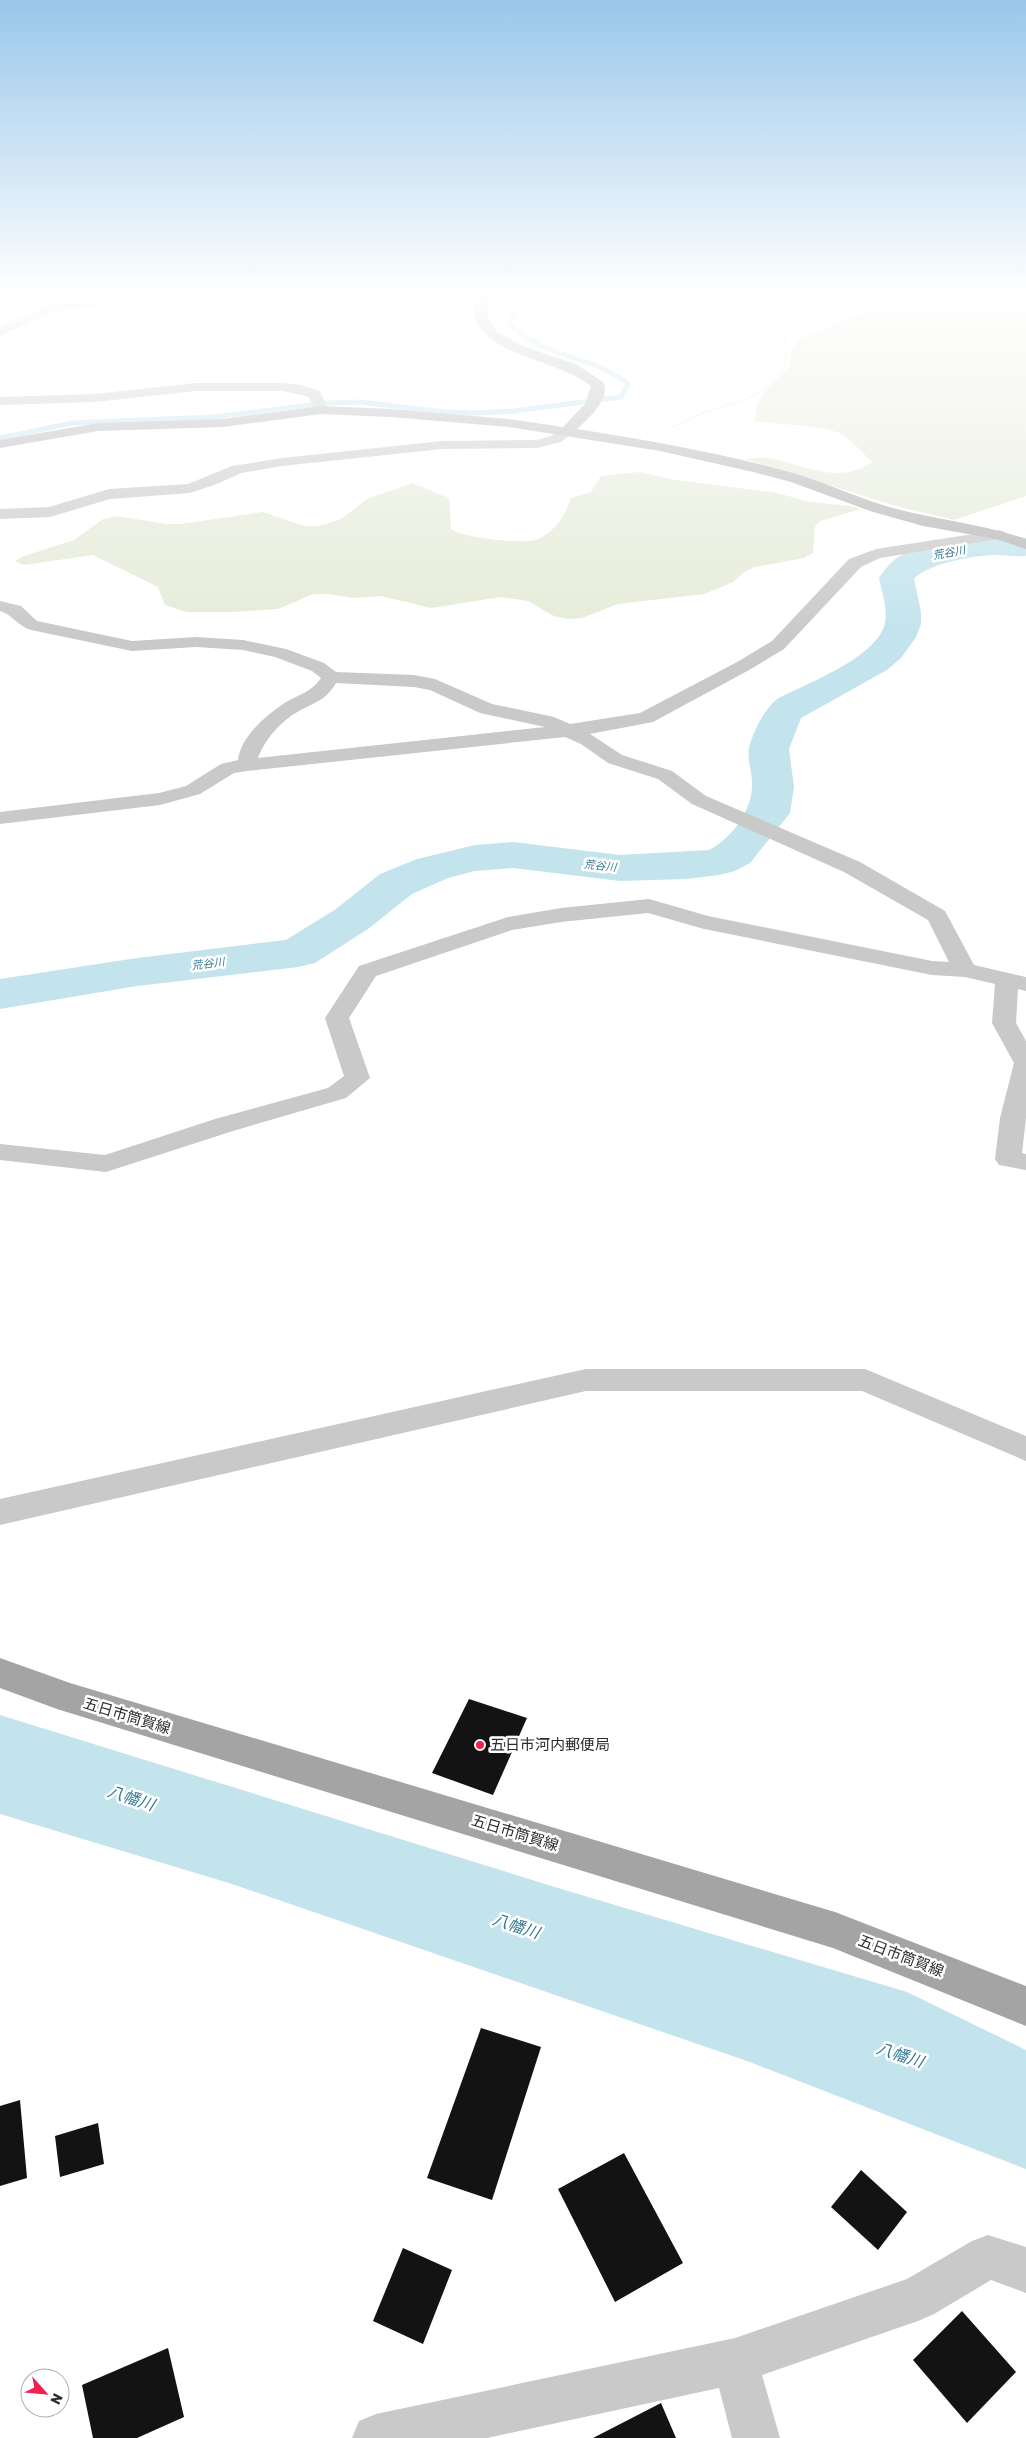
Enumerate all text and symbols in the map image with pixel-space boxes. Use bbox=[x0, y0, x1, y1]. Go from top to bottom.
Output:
water label: 荒谷川 bbox=[932, 543, 967, 563]
water label: 荒谷川 bbox=[583, 858, 618, 874]
water label: 荒谷川 bbox=[191, 955, 226, 972]
street label: 五日市筒賀線 bbox=[81, 1694, 173, 1738]
place label: 五日市河内郵便局 bbox=[490, 1736, 610, 1754]
marker: 五日市河内郵便局 bbox=[474, 1739, 486, 1751]
water label: 八幡川 bbox=[105, 1782, 159, 1815]
street label: 五日市筒賀線 bbox=[469, 1811, 561, 1855]
water label: 八幡川 bbox=[490, 1910, 544, 1943]
street label: 五日市筒賀線 bbox=[856, 1931, 946, 1981]
water label: 八幡川 bbox=[874, 2039, 928, 2072]
north arrow bbox=[20, 2368, 70, 2418]
text: N bbox=[46, 2390, 66, 2407]

